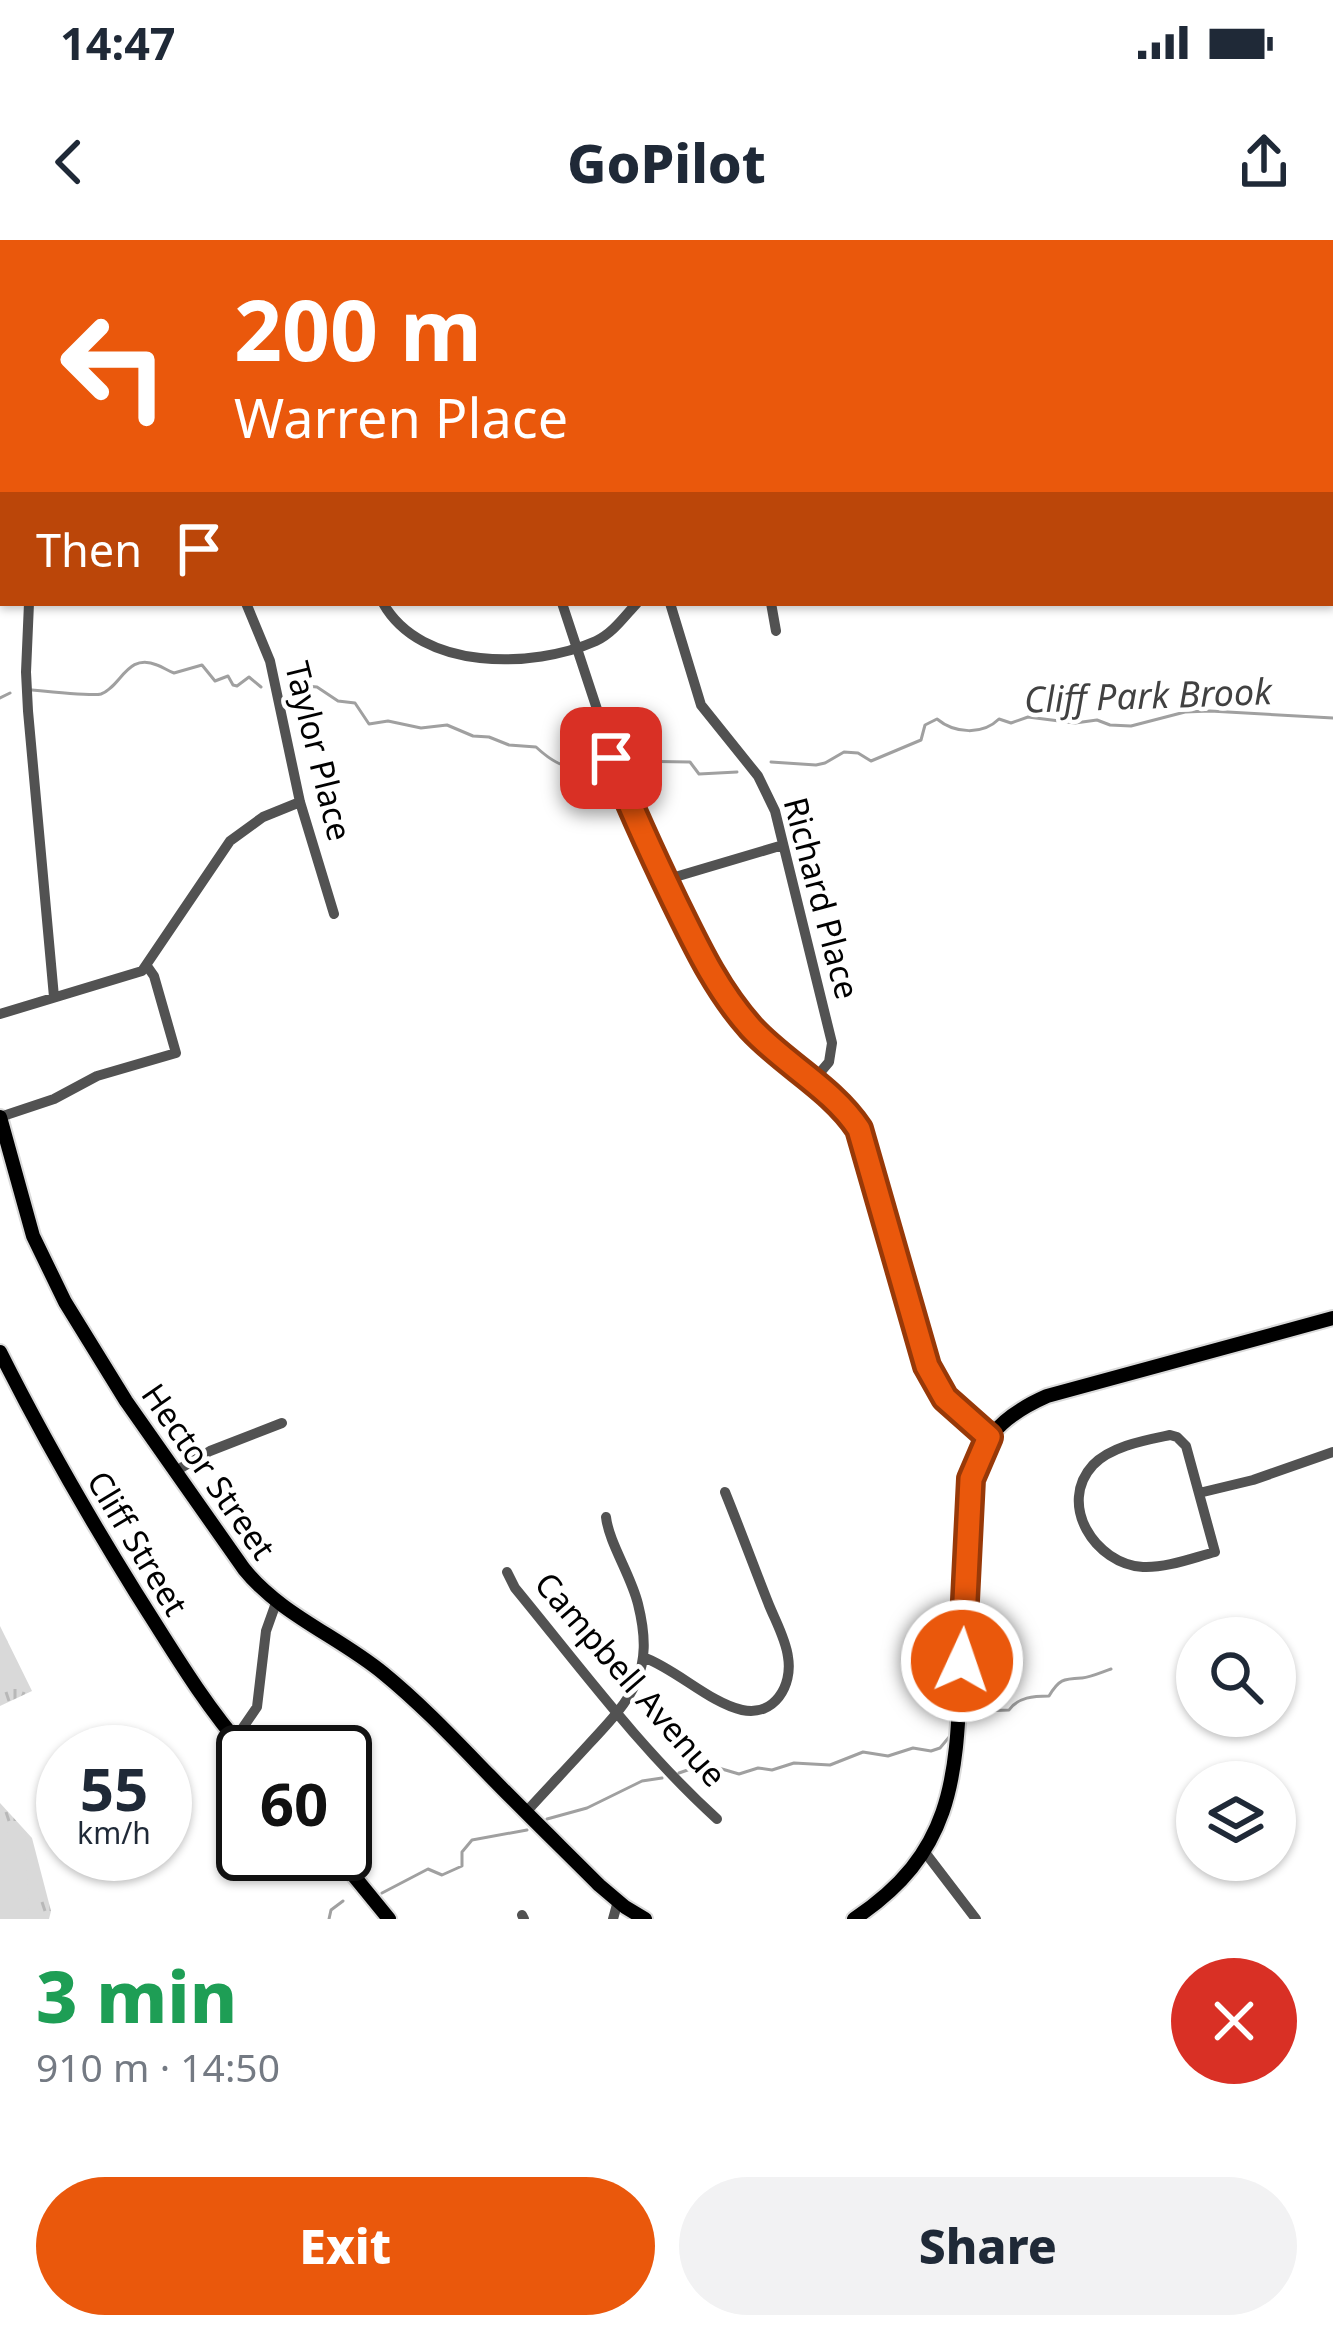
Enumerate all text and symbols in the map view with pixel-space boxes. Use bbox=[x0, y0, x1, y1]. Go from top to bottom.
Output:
text: 14:47 bbox=[60, 12, 176, 73]
text: GoPilot bbox=[567, 125, 766, 199]
icon: back bbox=[36, 129, 102, 195]
icon: share bbox=[1231, 129, 1297, 195]
text: 200 m bbox=[234, 271, 482, 386]
icon: left bbox=[36, 288, 192, 444]
text: Warren Place bbox=[234, 380, 568, 454]
icon: arrive bbox=[166, 516, 232, 582]
text: Then bbox=[36, 519, 142, 580]
street label: Taylor Place bbox=[275, 657, 363, 845]
water label: Cliff Park Brook bbox=[1023, 666, 1274, 724]
pin bbox=[560, 707, 662, 809]
icon: arrive bbox=[578, 725, 644, 791]
street label: Richard Place bbox=[773, 792, 871, 1004]
street label: Hector Street bbox=[132, 1374, 286, 1568]
street label: Cliff Street bbox=[77, 1462, 199, 1624]
street label: Campbell Avenue bbox=[525, 1562, 737, 1796]
position arrow bbox=[899, 1598, 1025, 1724]
map controls bbox=[1176, 1617, 1296, 1881]
button: search bbox=[1176, 1617, 1296, 1737]
speed limit sign: 60 bbox=[216, 1725, 372, 1881]
text: 55 bbox=[80, 1747, 148, 1829]
button: layers bbox=[1176, 1761, 1296, 1881]
text: km/h bbox=[77, 1812, 151, 1853]
text: 3 min bbox=[36, 1946, 237, 2044]
button: close bbox=[1171, 1958, 1297, 2084]
text: 910 m · 14:50 bbox=[36, 2040, 280, 2093]
button: Exit bbox=[36, 2177, 655, 2315]
button: Share bbox=[679, 2177, 1297, 2315]

